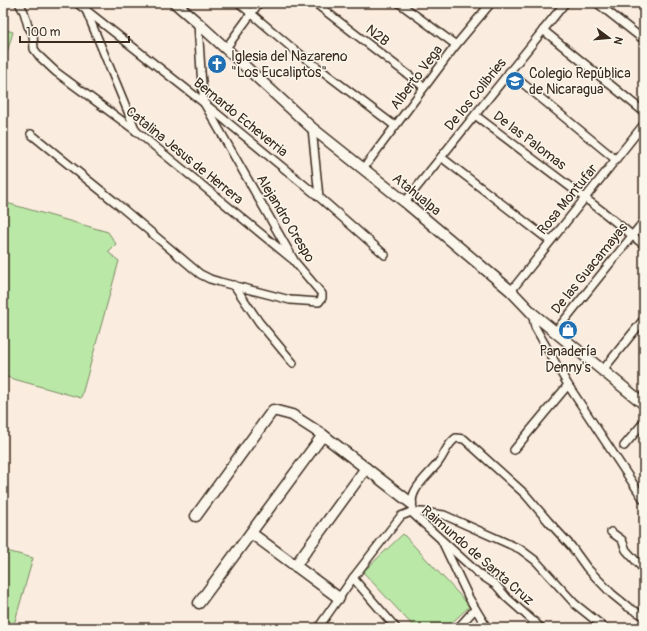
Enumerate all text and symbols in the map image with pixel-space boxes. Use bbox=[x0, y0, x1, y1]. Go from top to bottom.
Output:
scale bar bbox=[20, 18, 129, 44]
north arrow bbox=[589, 18, 629, 58]
street label: N2B bbox=[363, 21, 393, 50]
text: 100 m bbox=[26, 25, 61, 40]
text: N bbox=[611, 35, 625, 47]
street label: Alberto Vega bbox=[387, 42, 446, 113]
place label: Iglesia del Nazareno "Los Eucaliptos" bbox=[231, 48, 348, 81]
church icon: Iglesia del Nazareno "Los Eucaliptos" bbox=[206, 53, 228, 75]
street label: De los Colibries bbox=[441, 54, 510, 134]
place label: Colegio República de Nicaragua bbox=[529, 65, 631, 98]
school or university icon: Colegio República de Nicaragua bbox=[504, 70, 526, 92]
street label: Bernardo Echeverria bbox=[190, 74, 291, 161]
street label: Catalina Jesus de Herrera bbox=[123, 103, 247, 208]
street label: De las Palomas bbox=[490, 107, 570, 174]
street label: Rosa Montufar bbox=[534, 161, 601, 238]
street label: Atahualpa bbox=[389, 170, 444, 219]
street label: Alejandro Crespo bbox=[253, 171, 319, 266]
street label: De las Guacamayas bbox=[548, 219, 632, 317]
shop icon: Panadería Denny's bbox=[557, 319, 579, 341]
place label: Panadería Denny's bbox=[539, 343, 597, 376]
street label: Raimundo de Santa Cruz bbox=[418, 502, 537, 609]

